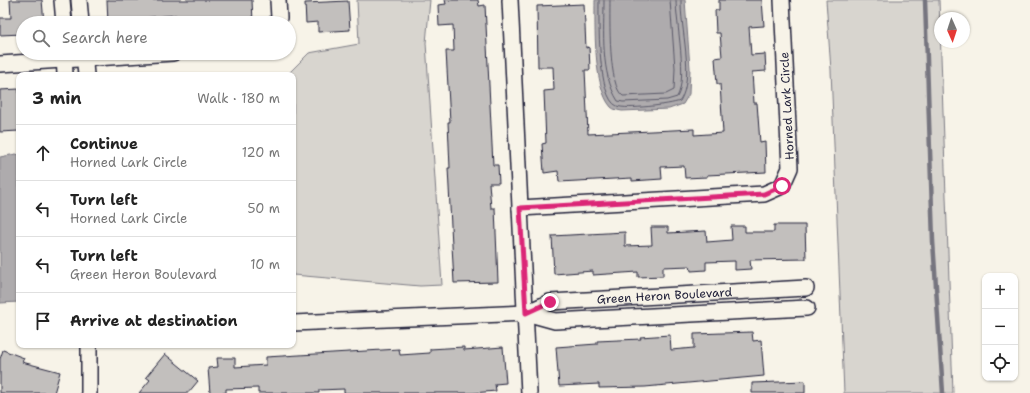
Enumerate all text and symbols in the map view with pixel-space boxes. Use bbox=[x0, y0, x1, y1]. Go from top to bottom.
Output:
north arrow bbox=[934, 12, 970, 48]
search box bbox=[16, 16, 296, 60]
icon: search bbox=[30, 27, 52, 49]
text: Search here bbox=[62, 28, 148, 48]
street label: Horned Lark Circle bbox=[776, 51, 798, 160]
text: 3 min bbox=[32, 87, 82, 109]
text: Walk · 180 m bbox=[197, 90, 280, 107]
text: Continue bbox=[70, 134, 138, 154]
icon: ahead bbox=[32, 142, 54, 164]
text: 120 m bbox=[242, 144, 280, 161]
text: Horned Lark Circle bbox=[70, 154, 187, 171]
route start bbox=[773, 177, 791, 195]
text: Turn left bbox=[70, 190, 138, 210]
icon: left bbox=[32, 198, 54, 220]
text: 50 m bbox=[247, 200, 280, 217]
text: Horned Lark Circle bbox=[70, 210, 187, 227]
text: Turn left bbox=[70, 246, 138, 266]
icon: left bbox=[32, 254, 54, 276]
text: 10 m bbox=[250, 256, 280, 273]
text: Green Heron Boulevard bbox=[70, 266, 217, 283]
map controls bbox=[982, 273, 1018, 381]
button: + bbox=[982, 273, 1018, 309]
street label: Green Heron Boulevard bbox=[596, 284, 733, 307]
route end bbox=[541, 293, 559, 311]
button: − bbox=[982, 309, 1018, 345]
icon: arrive bbox=[32, 310, 54, 332]
text: Arrive at destination bbox=[70, 311, 238, 331]
button: locate bbox=[982, 345, 1018, 381]

